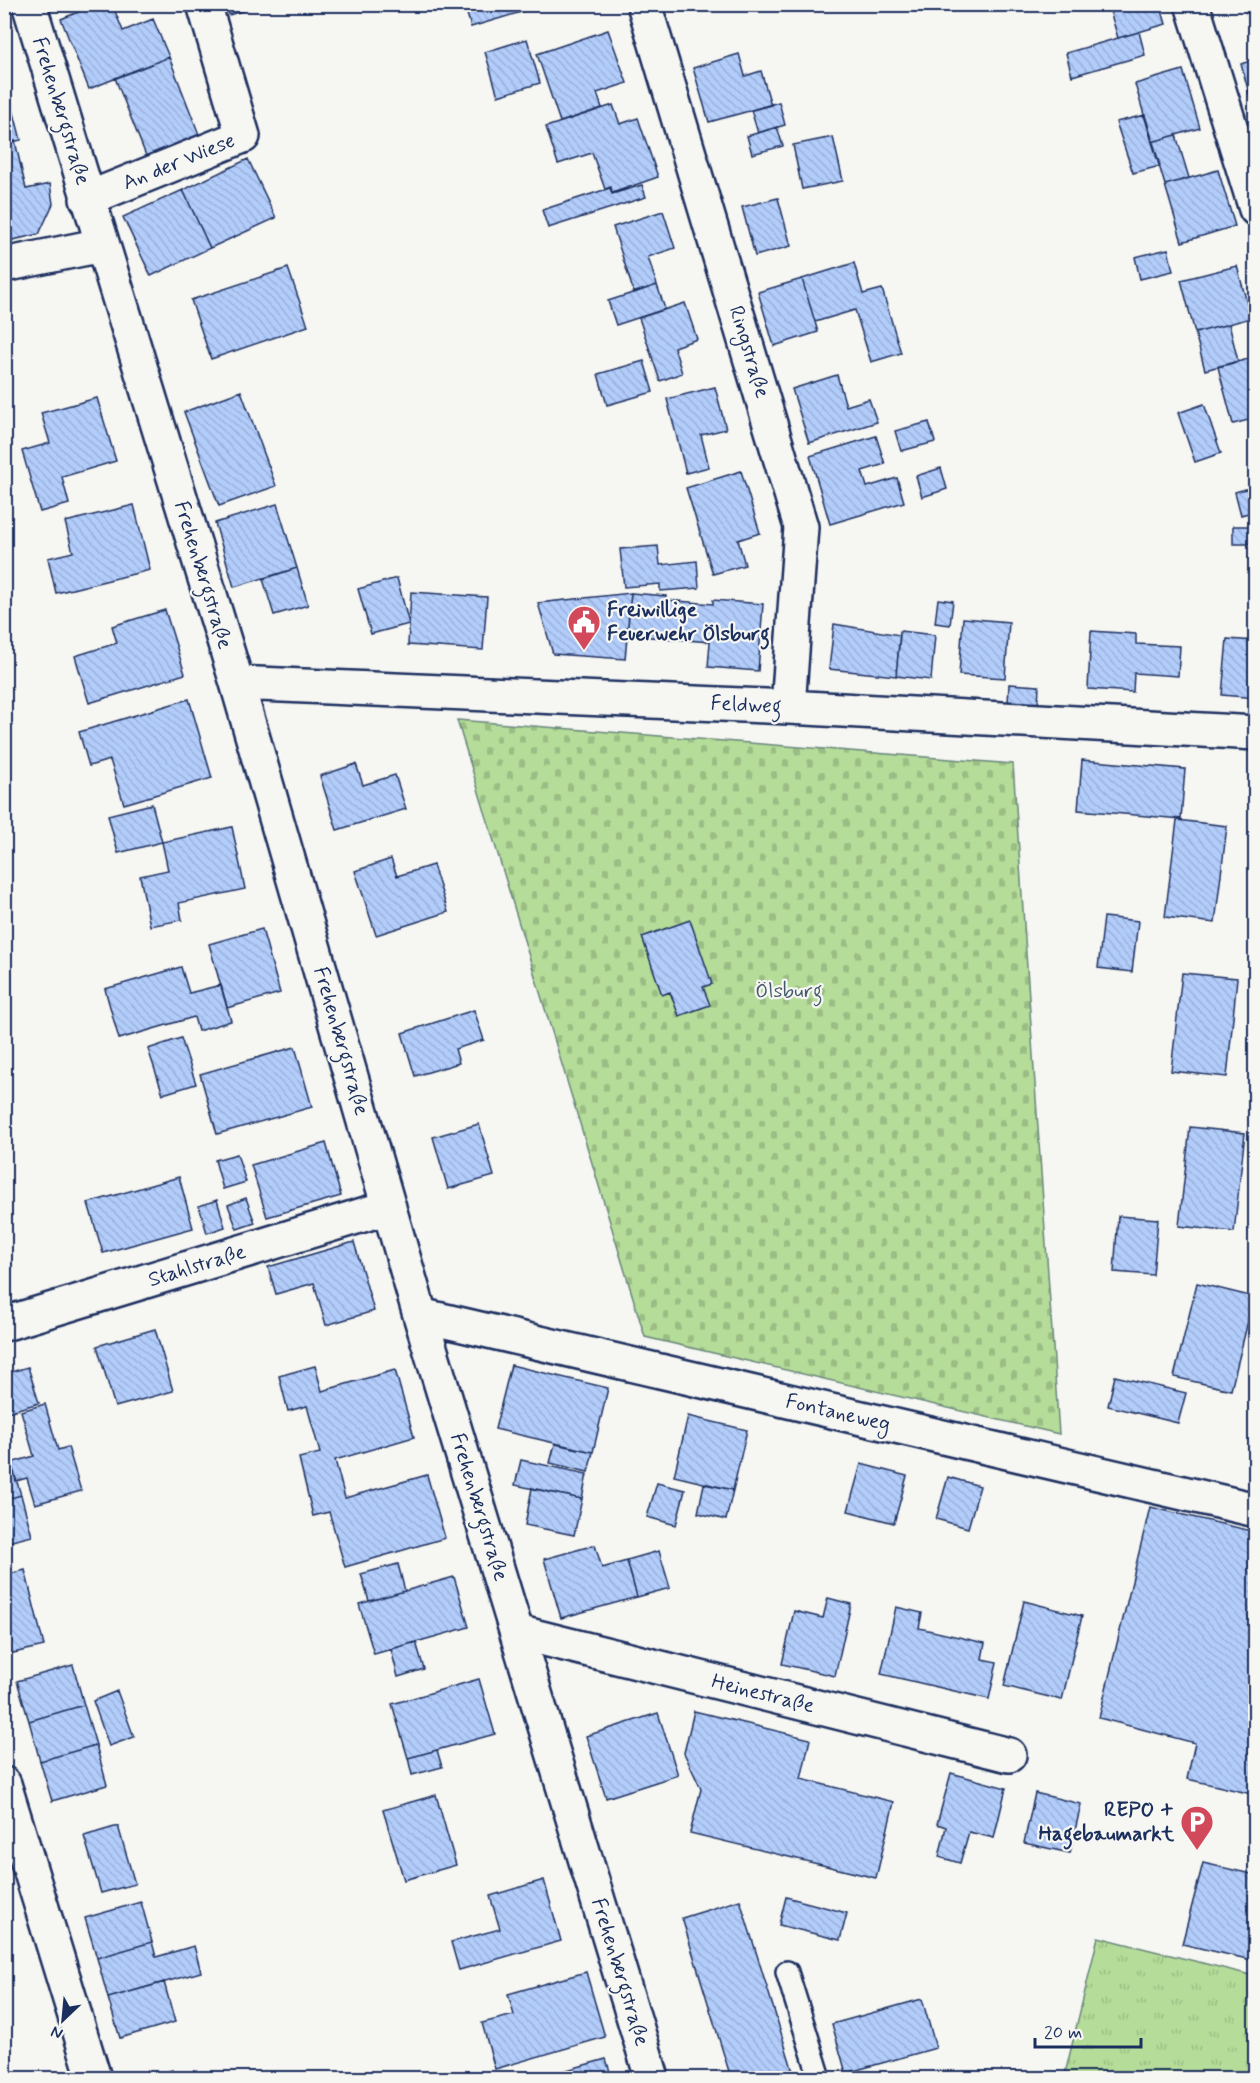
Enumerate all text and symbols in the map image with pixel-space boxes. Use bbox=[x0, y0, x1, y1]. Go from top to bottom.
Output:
street label: Frehenbergstraße bbox=[23, 34, 97, 189]
street label: An der Wiese bbox=[119, 127, 239, 197]
street label: Ringstraße bbox=[721, 302, 776, 402]
street label: Frehenbergstraße bbox=[165, 498, 239, 653]
place label: Freiwillige Feuerwehr Ölsburg bbox=[607, 596, 770, 650]
public building icon: Freiwillige Feuerwehr Ölsburg bbox=[566, 604, 602, 651]
street label: Feldweg bbox=[710, 689, 782, 723]
street label: Frehenbergstraße bbox=[304, 963, 376, 1119]
park label: Ölsburg bbox=[755, 977, 823, 1007]
street label: Stahlstraße bbox=[145, 1238, 249, 1294]
street label: Fontaneweg bbox=[783, 1387, 893, 1440]
street label: Frehenbergstraße bbox=[441, 1430, 515, 1585]
street label: Heinestraße bbox=[709, 1668, 817, 1720]
place label: REPO + Hagebaumarkt bbox=[1038, 1796, 1175, 1850]
parking icon: REPO + Hagebaumarkt bbox=[1179, 1804, 1215, 1851]
street label: Frehenbergstraße bbox=[582, 1895, 656, 2050]
north arrow bbox=[33, 1990, 93, 2050]
scale bar bbox=[1035, 2011, 1142, 2049]
text: N bbox=[48, 2020, 66, 2044]
text: 20 m bbox=[1044, 2021, 1082, 2045]

